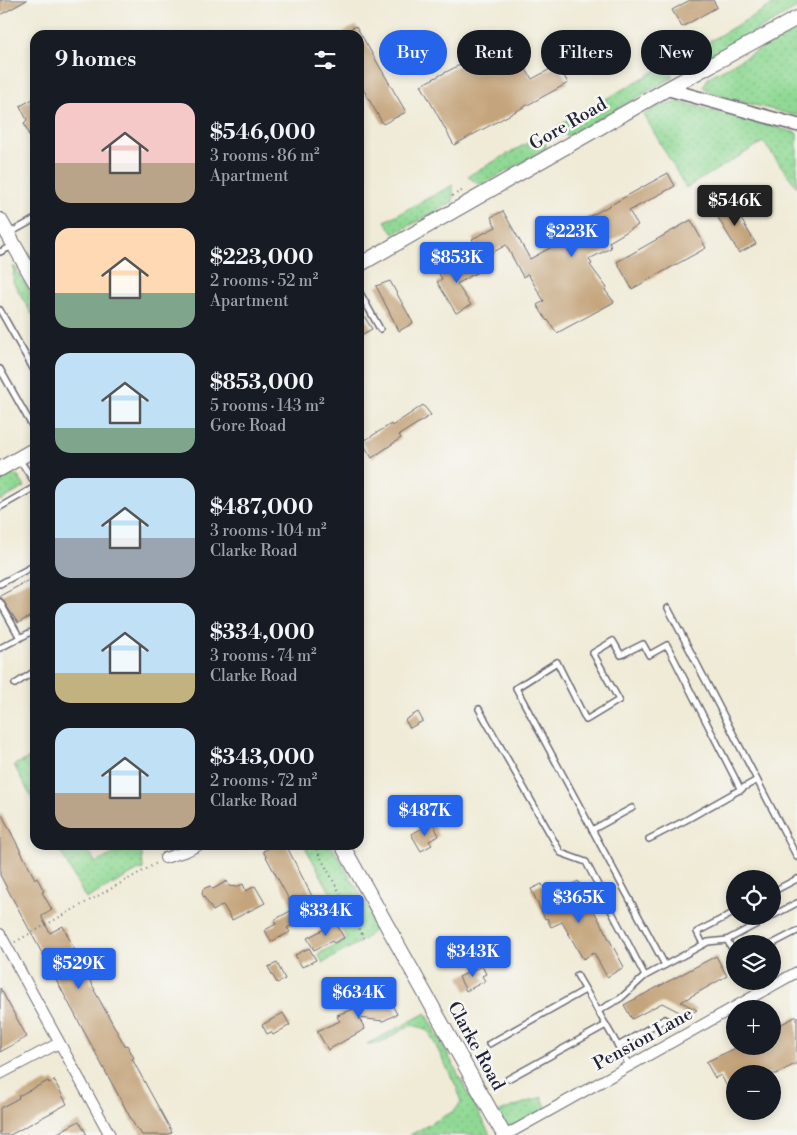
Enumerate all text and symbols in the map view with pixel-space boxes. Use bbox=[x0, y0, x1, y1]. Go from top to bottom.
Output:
chip: Buy bbox=[379, 30, 447, 75]
chip: Rent bbox=[457, 30, 531, 75]
chip: Filters bbox=[541, 30, 631, 75]
chip: New bbox=[641, 30, 712, 75]
icon: filters bbox=[311, 46, 339, 74]
text: 9 homes bbox=[55, 47, 136, 73]
street label: Gore Road bbox=[525, 92, 611, 155]
text: $546,000 bbox=[210, 120, 315, 146]
icon: home bbox=[95, 123, 155, 183]
text: 3 rooms · 86 m² bbox=[210, 146, 320, 166]
text: Apartment bbox=[210, 166, 289, 186]
pin: $546K bbox=[700, 184, 770, 227]
text: $546K bbox=[708, 191, 762, 211]
pin: $223K bbox=[537, 216, 607, 258]
text: $223K bbox=[546, 222, 598, 242]
pin: $853K bbox=[422, 242, 492, 284]
text: $223,000 bbox=[210, 245, 314, 271]
icon: home bbox=[95, 248, 155, 308]
text: $853K bbox=[431, 248, 483, 268]
text: 2 rooms · 52 m² bbox=[210, 271, 318, 291]
text: Apartment bbox=[210, 291, 289, 311]
text: $853,000 bbox=[210, 370, 314, 396]
icon: home bbox=[95, 373, 155, 433]
text: 5 rooms · 143 m² bbox=[210, 396, 325, 416]
text: Gore Road bbox=[210, 416, 286, 436]
text: $487,000 bbox=[210, 495, 313, 521]
icon: home bbox=[95, 498, 155, 558]
text: 3 rooms · 104 m² bbox=[210, 521, 327, 541]
text: Clarke Road bbox=[210, 541, 297, 561]
text: $334,000 bbox=[210, 620, 314, 646]
icon: home bbox=[95, 623, 155, 683]
text: 3 rooms · 74 m² bbox=[210, 646, 317, 666]
text: Clarke Road bbox=[210, 666, 297, 686]
text: $343,000 bbox=[210, 745, 314, 771]
icon: home bbox=[95, 748, 155, 808]
text: 2 rooms · 72 m² bbox=[210, 771, 317, 791]
text: Clarke Road bbox=[210, 791, 297, 811]
pin: $487K bbox=[390, 794, 460, 837]
text: $487K bbox=[399, 801, 451, 821]
map controls bbox=[726, 870, 781, 1120]
button: locate bbox=[726, 870, 781, 925]
pin: $365K bbox=[544, 882, 614, 924]
text: $365K bbox=[553, 888, 605, 908]
pin: $334K bbox=[291, 894, 361, 937]
text: $334K bbox=[300, 901, 352, 921]
button: layers bbox=[726, 935, 781, 990]
pin: $343K bbox=[438, 936, 508, 978]
text: $343K bbox=[447, 942, 499, 962]
pin: $529K bbox=[44, 948, 114, 990]
text: $529K bbox=[53, 954, 105, 974]
pin: $634K bbox=[324, 976, 394, 1019]
text: $634K bbox=[332, 983, 386, 1003]
street label: Clarke Road bbox=[442, 997, 510, 1095]
button: + bbox=[726, 1000, 781, 1055]
street label: Pension Lane bbox=[589, 1002, 697, 1076]
button: − bbox=[726, 1065, 781, 1120]

